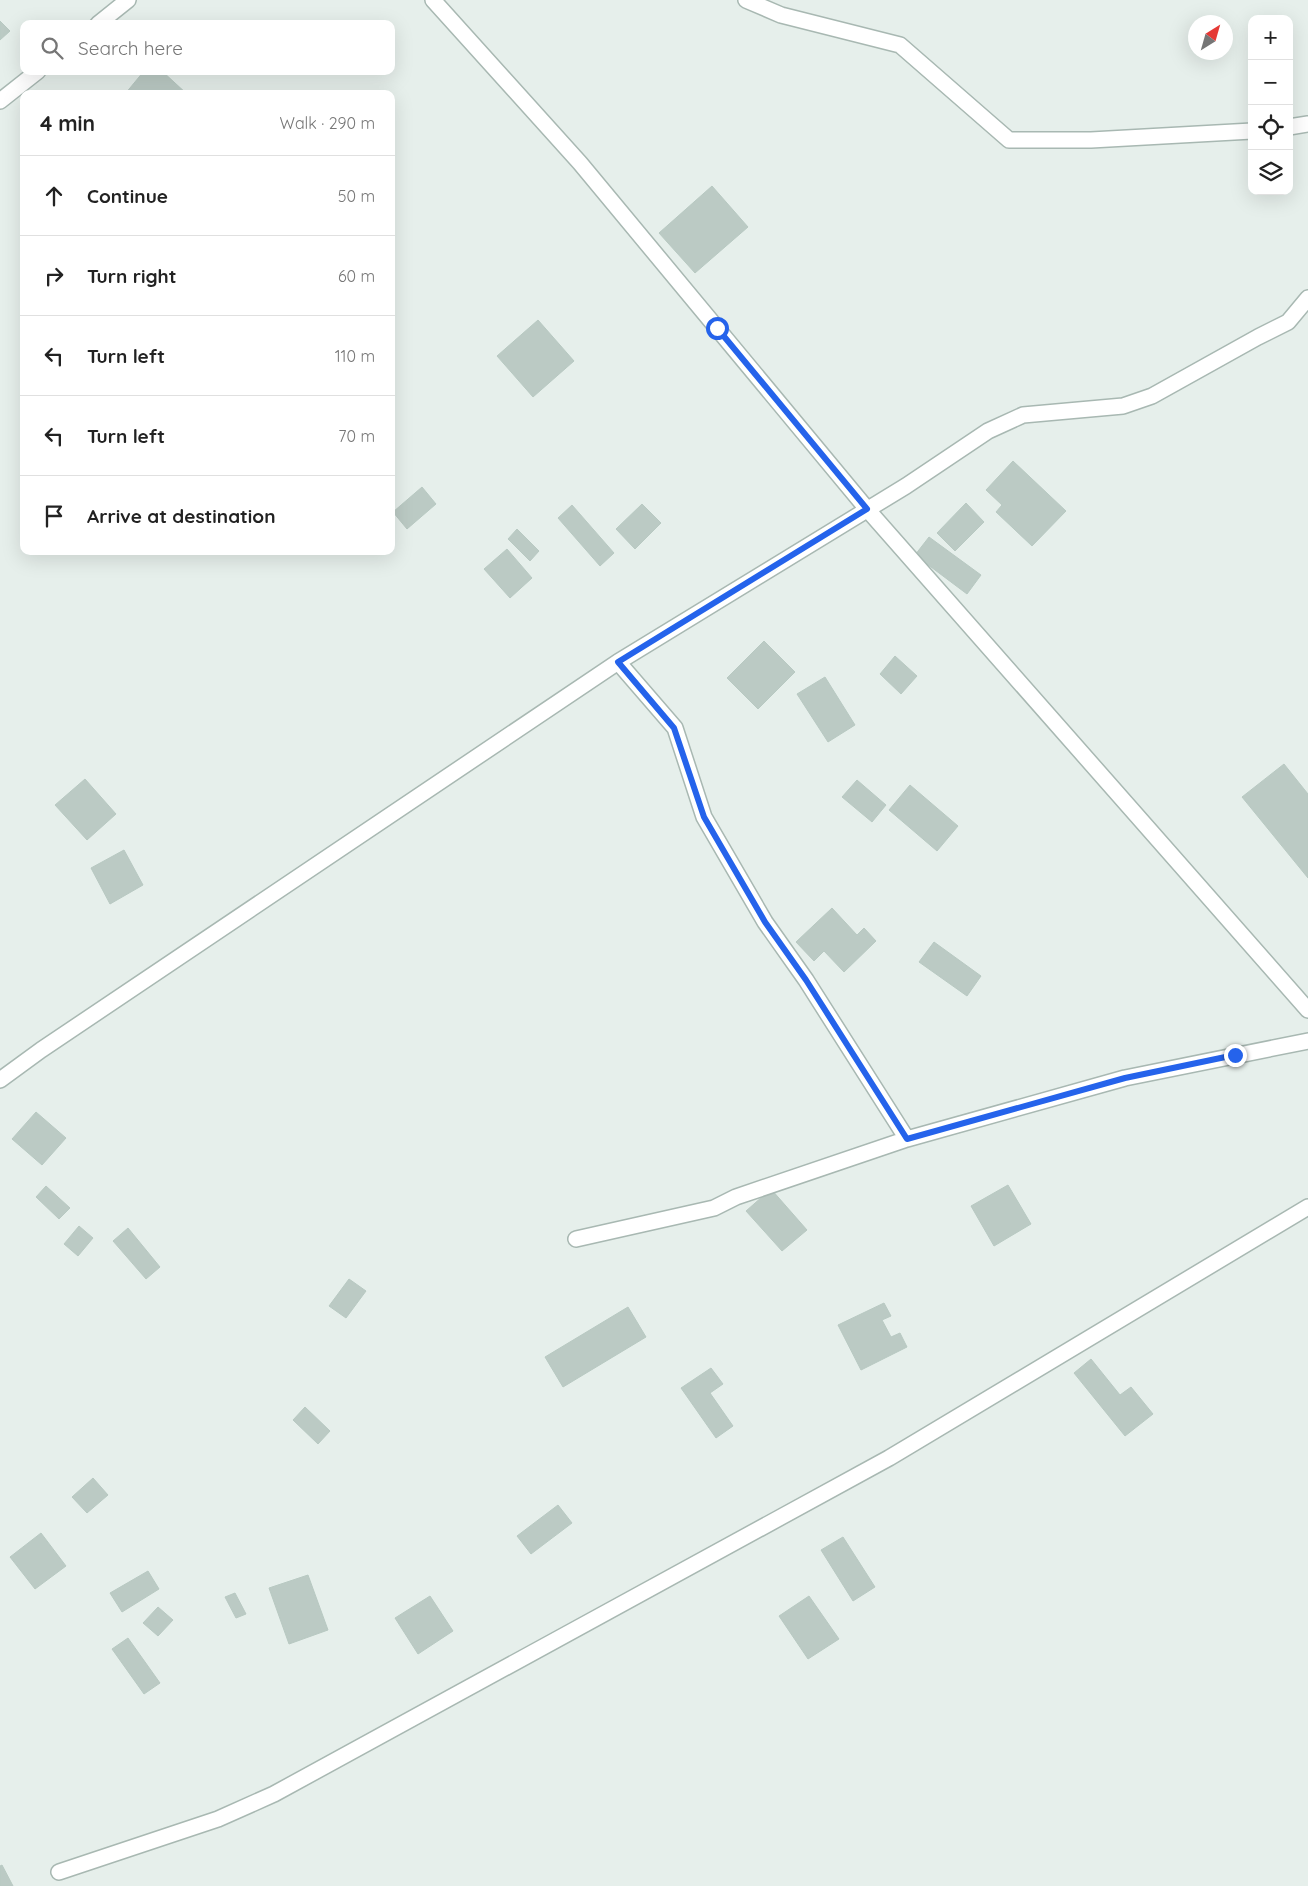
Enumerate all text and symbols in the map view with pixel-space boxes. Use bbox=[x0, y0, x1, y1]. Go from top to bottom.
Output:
north arrow bbox=[1188, 15, 1233, 60]
map controls bbox=[1248, 15, 1293, 195]
button: + bbox=[1248, 15, 1293, 60]
search box bbox=[20, 20, 395, 75]
icon: search bbox=[38, 34, 66, 62]
text: Search here bbox=[78, 36, 183, 60]
button: − bbox=[1248, 60, 1293, 105]
button: locate bbox=[1248, 105, 1293, 150]
text: 4 min bbox=[40, 110, 95, 136]
text: Walk · 290 m bbox=[280, 113, 375, 133]
button: layers bbox=[1248, 150, 1293, 195]
icon: ahead bbox=[40, 182, 68, 210]
text: Continue bbox=[87, 184, 168, 208]
text: 50 m bbox=[338, 186, 375, 206]
icon: right bbox=[40, 262, 68, 290]
text: Turn right bbox=[87, 264, 176, 288]
text: 60 m bbox=[338, 266, 375, 286]
route start bbox=[706, 317, 729, 340]
icon: left bbox=[40, 342, 68, 370]
text: Turn left bbox=[87, 344, 165, 368]
text: 110 m bbox=[335, 346, 375, 366]
icon: left bbox=[40, 422, 68, 450]
text: Turn left bbox=[87, 424, 165, 448]
text: 70 m bbox=[338, 426, 375, 446]
icon: arrive bbox=[40, 502, 68, 530]
text: Arrive at destination bbox=[87, 504, 276, 528]
route end bbox=[1224, 1044, 1247, 1067]

